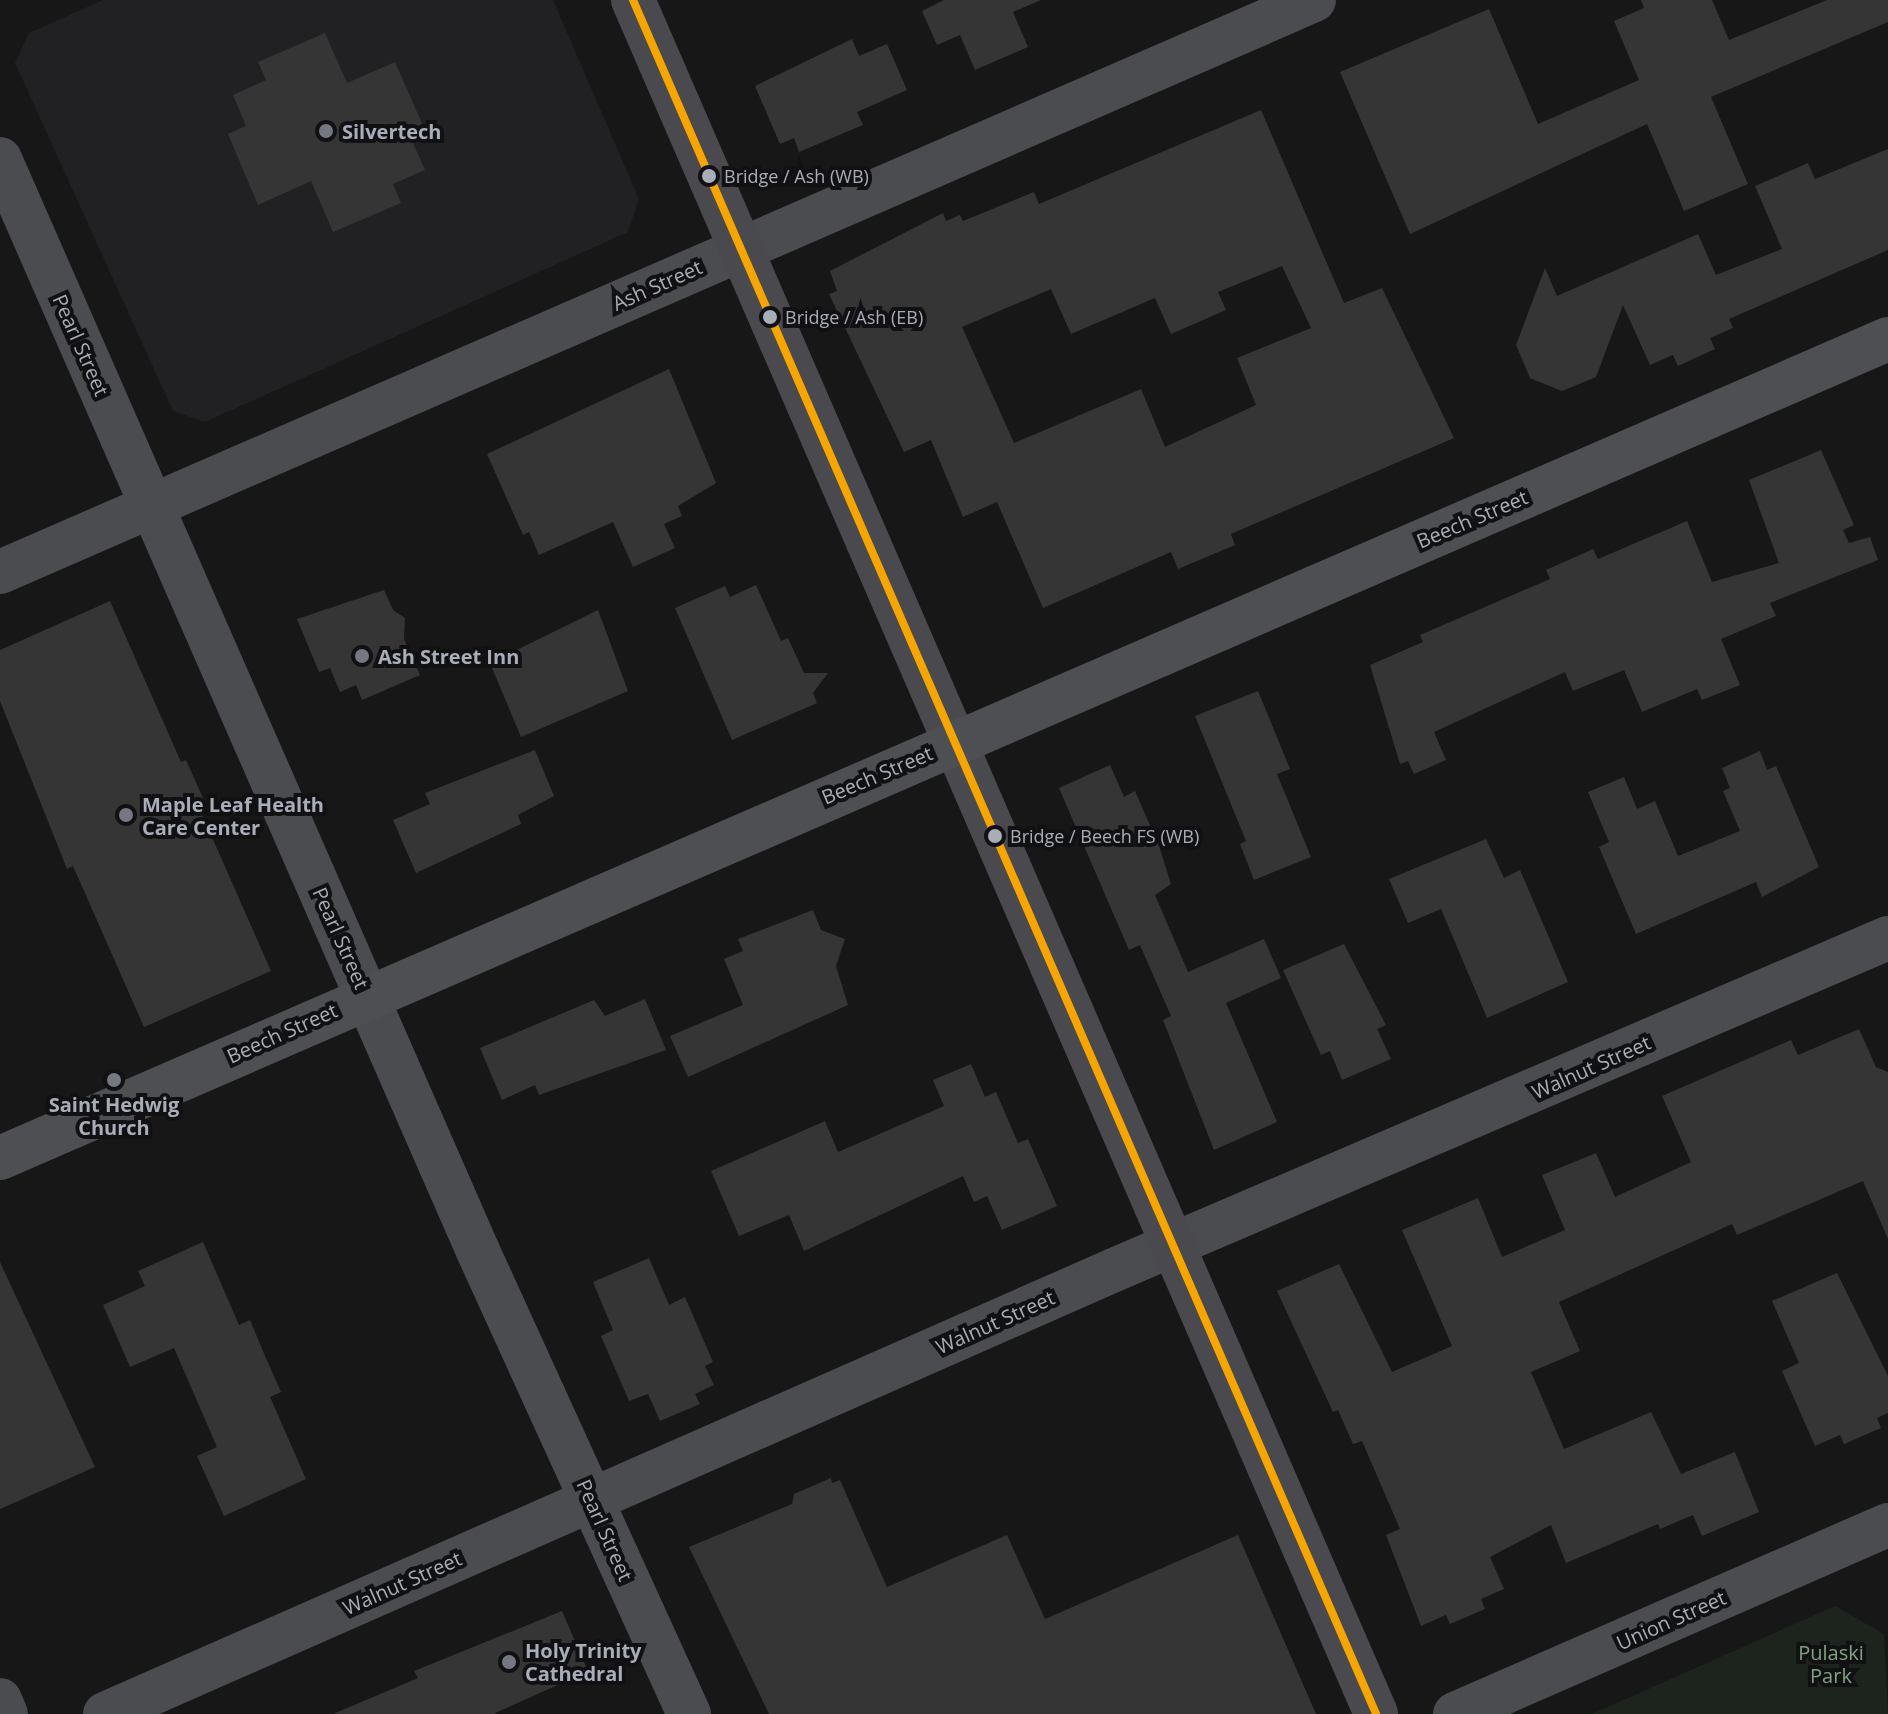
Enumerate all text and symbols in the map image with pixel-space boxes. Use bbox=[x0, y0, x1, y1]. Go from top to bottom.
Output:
place label: Silvertech bbox=[342, 119, 441, 143]
marker: Silvertech bbox=[317, 122, 335, 140]
place label: Bridge / Ash (WB) bbox=[724, 165, 869, 187]
marker: Bridge / Ash (WB) bbox=[701, 168, 717, 184]
street label: Ash Street bbox=[608, 255, 706, 315]
street label: Pearl Street bbox=[48, 290, 114, 400]
place label: Bridge / Ash (EB) bbox=[785, 306, 923, 328]
marker: Bridge / Ash (EB) bbox=[762, 309, 778, 325]
street label: Beech Street bbox=[1413, 485, 1531, 553]
place label: Ash Street Inn bbox=[378, 644, 519, 668]
marker: Ash Street Inn bbox=[353, 647, 371, 665]
street label: Beech Street bbox=[818, 741, 936, 809]
place label: Maple Leaf Health Care Center bbox=[142, 792, 324, 839]
marker: Maple Leaf Health Care Center bbox=[117, 806, 135, 824]
place label: Bridge / Beech FS (WB) bbox=[1010, 825, 1199, 847]
marker: Bridge / Beech FS (WB) bbox=[987, 828, 1003, 844]
street label: Pearl Street bbox=[308, 883, 374, 993]
street label: Beech Street bbox=[223, 998, 341, 1068]
street label: Walnut Street bbox=[1528, 1030, 1654, 1104]
marker: Saint Hedwig Church bbox=[105, 1071, 123, 1089]
place label: Saint Hedwig Church bbox=[49, 1092, 179, 1139]
street label: Walnut Street bbox=[932, 1285, 1058, 1359]
street label: Pearl Street bbox=[572, 1475, 638, 1585]
street label: Walnut Street bbox=[339, 1546, 465, 1620]
street label: Union Street bbox=[1613, 1585, 1729, 1655]
place label: Holy Trinity Cathedral bbox=[525, 1638, 641, 1685]
park label: Pulaski Park bbox=[1798, 1640, 1864, 1687]
marker: Holy Trinity Cathedral bbox=[500, 1653, 518, 1671]

